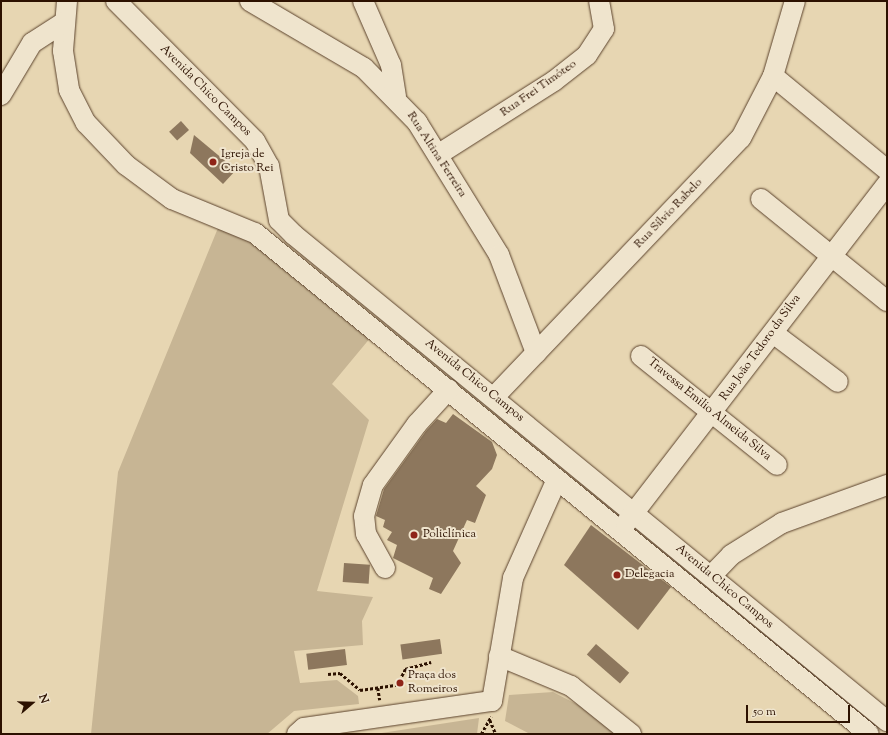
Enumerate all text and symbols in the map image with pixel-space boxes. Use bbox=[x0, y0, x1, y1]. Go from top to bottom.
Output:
street label: Avenida Chico Campos bbox=[156, 42, 254, 140]
street label: Rua Frei Timóteo bbox=[498, 57, 580, 121]
street label: Rua Altina Ferreira bbox=[403, 110, 469, 200]
place label: Igreja de Cristo Rei bbox=[221, 148, 274, 176]
marker: Igreja de Cristo Rei bbox=[208, 157, 218, 167]
street label: Rua Sílvio Rabelo bbox=[632, 176, 706, 252]
street label: Rua João Tedoro da Silva bbox=[718, 292, 804, 404]
street label: Avenida Chico Campos bbox=[422, 337, 526, 425]
street label: Travessa Emilio Almeida Silva bbox=[644, 356, 774, 464]
place label: Policlínica bbox=[423, 528, 476, 542]
marker: Policlínica bbox=[408, 529, 420, 541]
street label: Avenida Chico Campos bbox=[672, 542, 776, 632]
place label: Delegacia bbox=[625, 568, 674, 582]
marker: Delegacia bbox=[612, 570, 622, 580]
place label: Praça dos Romeiros bbox=[408, 669, 457, 697]
marker: Praça dos Romeiros bbox=[395, 678, 405, 688]
north arrow bbox=[12, 683, 52, 723]
text: N bbox=[34, 692, 52, 706]
scale bar bbox=[748, 697, 852, 723]
text: 50 m bbox=[753, 703, 776, 721]

